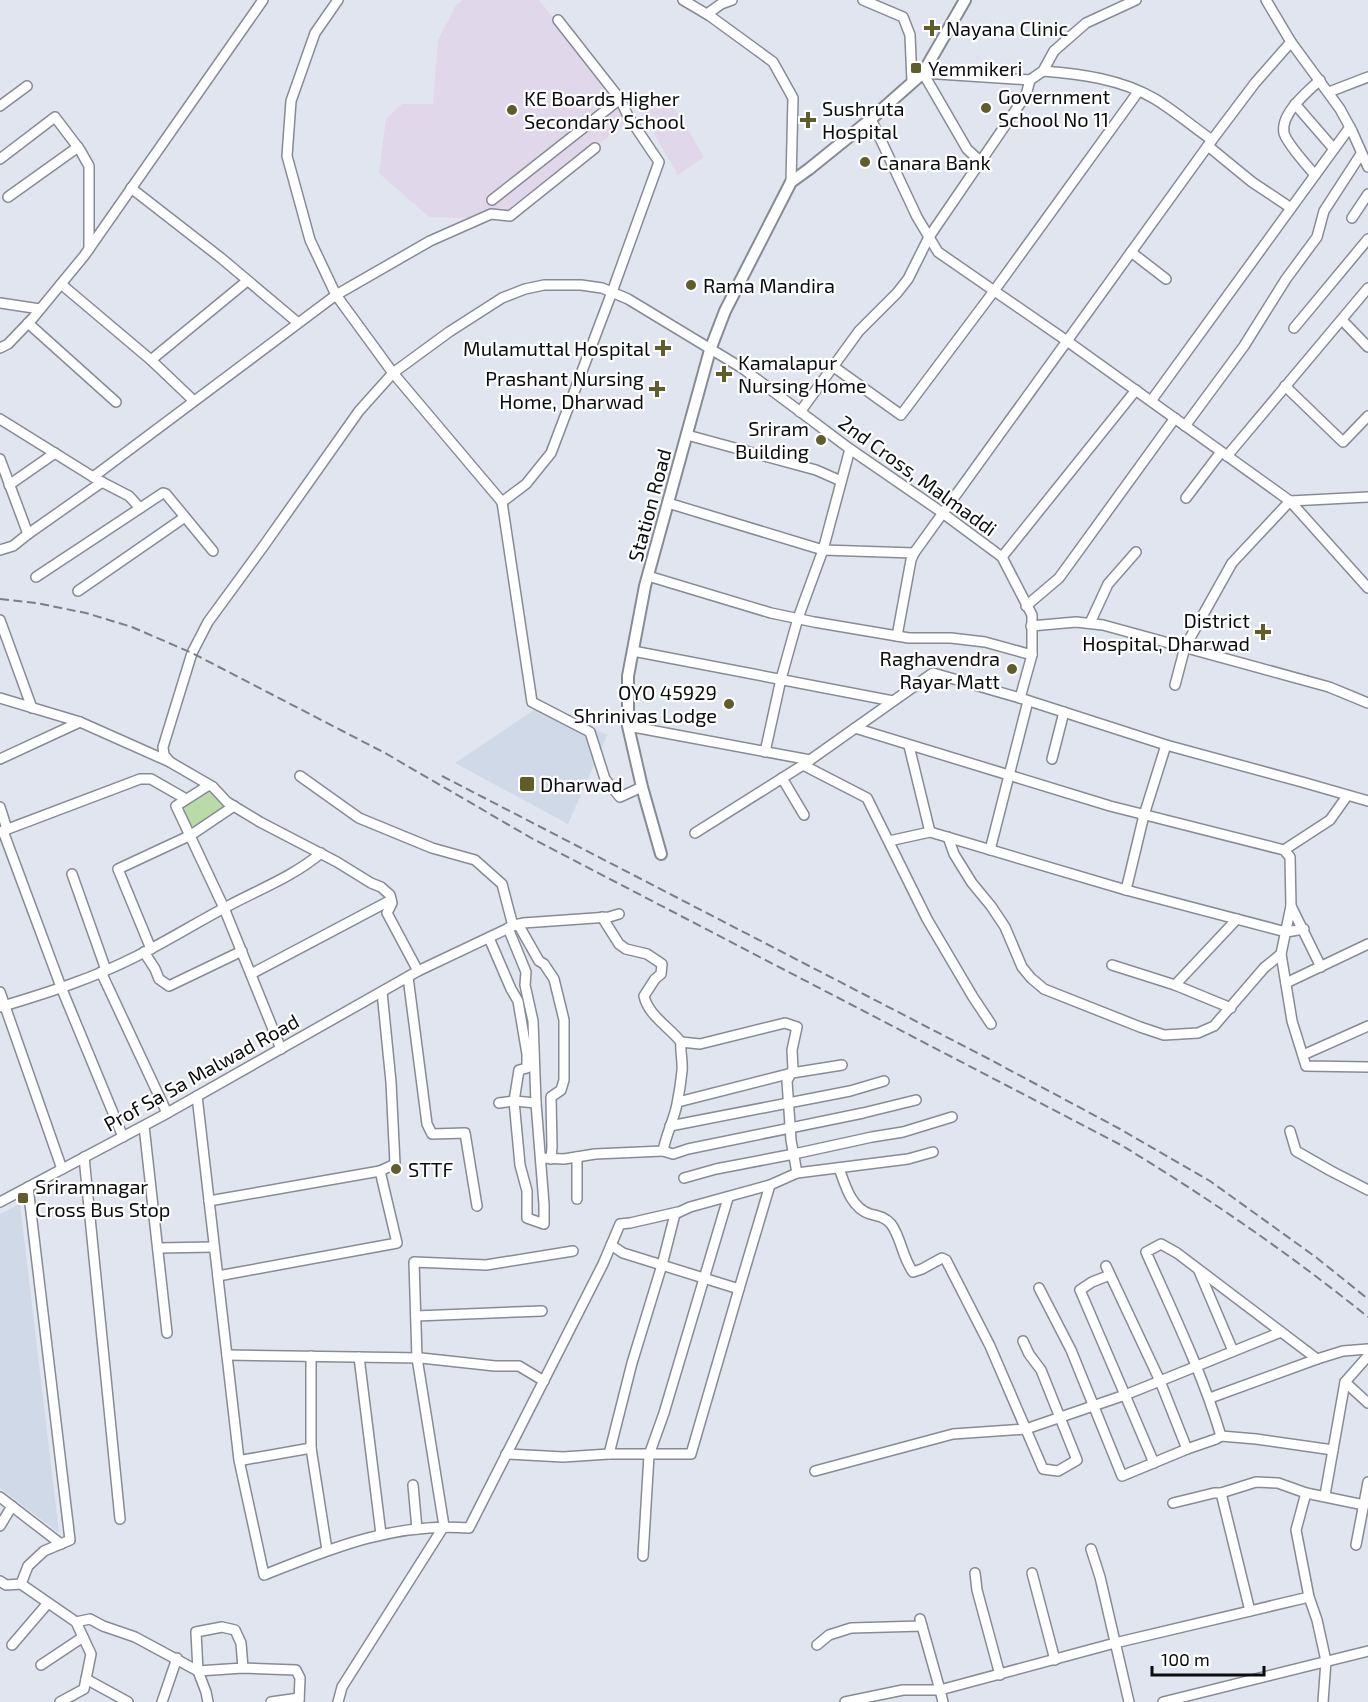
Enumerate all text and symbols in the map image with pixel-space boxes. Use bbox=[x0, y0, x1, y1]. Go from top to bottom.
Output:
place label: Nayana Clinic bbox=[946, 16, 1068, 40]
marker: Nayana Clinic bbox=[923, 19, 941, 37]
place label: Yemmikeri bbox=[928, 56, 1022, 80]
marker: Yemmikeri bbox=[909, 61, 923, 75]
place label: Government School No 11 bbox=[998, 84, 1111, 131]
place label: KE Boards Higher Secondary School bbox=[524, 86, 685, 133]
place label: Sushruta Hospital bbox=[822, 96, 904, 143]
marker: Government School No 11 bbox=[979, 101, 993, 115]
marker: KE Boards Higher Secondary School bbox=[505, 103, 519, 117]
marker: Sushruta Hospital bbox=[799, 111, 817, 129]
place label: Canara Bank bbox=[877, 150, 991, 174]
marker: Canara Bank bbox=[858, 155, 872, 169]
place label: Rama Mandira bbox=[703, 273, 835, 297]
marker: Rama Mandira bbox=[684, 278, 698, 292]
place label: Mulamuttal Hospital bbox=[463, 336, 650, 360]
marker: Mulamuttal Hospital bbox=[654, 339, 672, 357]
place label: Kamalapur Nursing Home bbox=[738, 350, 867, 397]
marker: Kamalapur Nursing Home bbox=[715, 365, 733, 383]
place label: Prashant Nursing Home, Dharwad bbox=[485, 366, 644, 413]
marker: Prashant Nursing Home, Dharwad bbox=[648, 380, 666, 398]
street label: 2nd Cross, Malmaddi bbox=[834, 410, 1002, 540]
place label: Sriram Building bbox=[735, 416, 809, 463]
marker: Sriram Building bbox=[814, 433, 828, 447]
street label: Station Road bbox=[622, 446, 676, 564]
place label: District Hospital, Dharwad bbox=[1082, 608, 1250, 655]
marker: District Hospital, Dharwad bbox=[1254, 623, 1272, 641]
place label: Raghavendra Rayar Matt bbox=[880, 646, 1000, 693]
marker: Raghavendra Rayar Matt bbox=[1005, 662, 1019, 676]
place label: OYO 45929 Shrinivas Lodge bbox=[574, 680, 717, 727]
marker: OYO 45929 Shrinivas Lodge bbox=[722, 697, 736, 711]
place label: Dharwad bbox=[540, 772, 623, 796]
marker: Dharwad bbox=[518, 775, 536, 793]
street label: Prof Sa Sa Malwad Road bbox=[99, 1008, 303, 1136]
place label: STTF bbox=[408, 1157, 453, 1181]
marker: STTF bbox=[389, 1162, 403, 1176]
place label: Sriramnagar Cross Bus Stop bbox=[35, 1174, 170, 1221]
marker: Sriramnagar Cross Bus Stop bbox=[16, 1191, 30, 1205]
scale bar bbox=[1152, 1639, 1264, 1677]
text: 100 m bbox=[1161, 1648, 1210, 1670]

